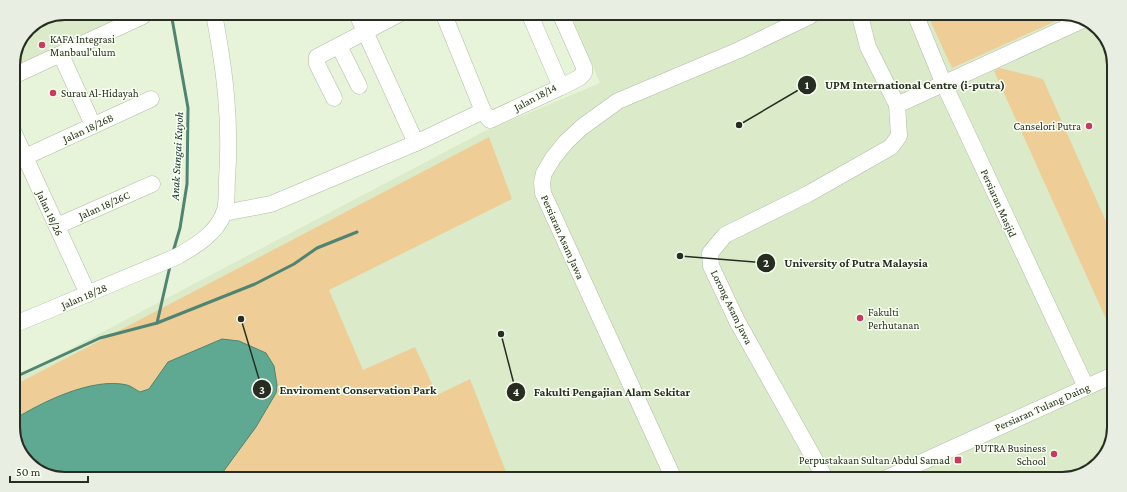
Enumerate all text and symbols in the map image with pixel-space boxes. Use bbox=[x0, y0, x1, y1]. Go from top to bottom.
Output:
place label: KAFA Integrasi Manbaul'ulum bbox=[50, 33, 116, 58]
marker: KAFA Integrasi Manbaul'ulum bbox=[37, 40, 47, 50]
callout: UPM International Centre (i-putra) bbox=[797, 73, 1013, 97]
text: 1 bbox=[805, 78, 810, 92]
text: UPM International Centre (i-putra) bbox=[825, 78, 1005, 92]
street label: Jalan 18/14 bbox=[511, 81, 559, 115]
place label: Surau Al-Hidayah bbox=[61, 87, 139, 100]
marker: Surau Al-Hidayah bbox=[48, 88, 58, 98]
street label: Jalan 18/26B bbox=[60, 111, 116, 146]
water label: Anak Sungai Kuyoh bbox=[168, 111, 186, 202]
place label: Canselori Putra bbox=[1013, 120, 1081, 132]
marker: Canselori Putra bbox=[1084, 121, 1094, 131]
street label: Persiaran Masjid bbox=[978, 167, 1019, 239]
street label: Jalan 18/26 bbox=[33, 188, 66, 238]
street label: Jalan 18/26C bbox=[76, 188, 132, 223]
street label: Persiaran Asam Jawa bbox=[538, 193, 587, 281]
callout: University of Putra Malaysia bbox=[756, 251, 935, 275]
text: 2 bbox=[763, 256, 769, 270]
text: University of Putra Malaysia bbox=[784, 256, 928, 270]
street label: Lorong Asam Jawa bbox=[708, 268, 755, 347]
street label: Jalan 18/28 bbox=[58, 281, 109, 312]
place label: Fakulti Perhutanan bbox=[868, 306, 919, 331]
marker: Fakulti Perhutanan bbox=[855, 313, 865, 323]
callout: Enviroment Conservation Park bbox=[252, 377, 445, 401]
callout: Fakulti Pengajian Alam Sekitar bbox=[506, 380, 699, 404]
street label: Persiaran Tulang Daing bbox=[993, 380, 1092, 434]
text: 3 bbox=[259, 383, 265, 397]
text: Enviroment Conservation Park bbox=[279, 383, 437, 397]
text: 4 bbox=[513, 385, 520, 399]
text: Fakulti Pengajian Alam Sekitar bbox=[534, 385, 691, 399]
place label: PUTRA Business School bbox=[975, 442, 1046, 467]
marker: PUTRA Business School bbox=[1049, 449, 1059, 459]
place label: Perpustakaan Sultan Abdul Samad bbox=[799, 454, 950, 467]
marker: Perpustakaan Sultan Abdul Samad bbox=[953, 455, 963, 465]
scale bar bbox=[10, 458, 88, 484]
text: 50 m bbox=[16, 465, 41, 479]

